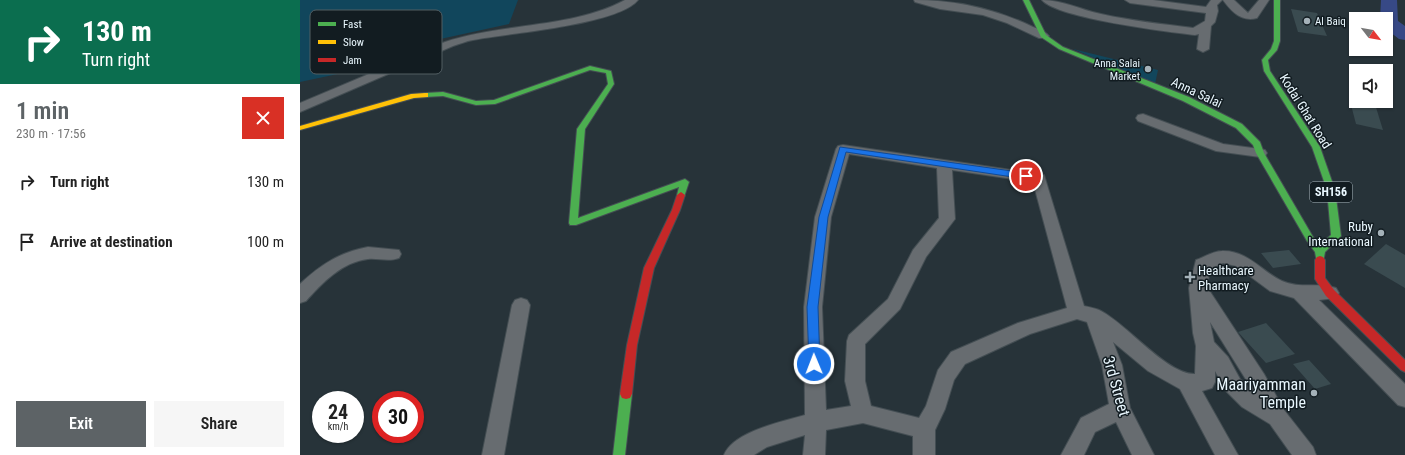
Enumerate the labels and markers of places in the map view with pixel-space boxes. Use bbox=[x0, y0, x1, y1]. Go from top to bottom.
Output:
place label: Al Baiq bbox=[1315, 15, 1346, 28]
marker: Al Baiq bbox=[1302, 16, 1312, 26]
place label: Anna Salai Market bbox=[1094, 57, 1140, 83]
marker: Anna Salai Market bbox=[1143, 64, 1153, 74]
pin bbox=[1009, 159, 1043, 193]
place label: Ruby International bbox=[1308, 219, 1374, 249]
marker: Ruby International bbox=[1376, 228, 1386, 238]
place label: Healthcare Pharmacy bbox=[1198, 263, 1254, 293]
marker: Healthcare Pharmacy bbox=[1185, 272, 1195, 282]
place label: Maariyamman Temple bbox=[1216, 375, 1306, 412]
marker: Maariyamman Temple bbox=[1309, 388, 1319, 398]

